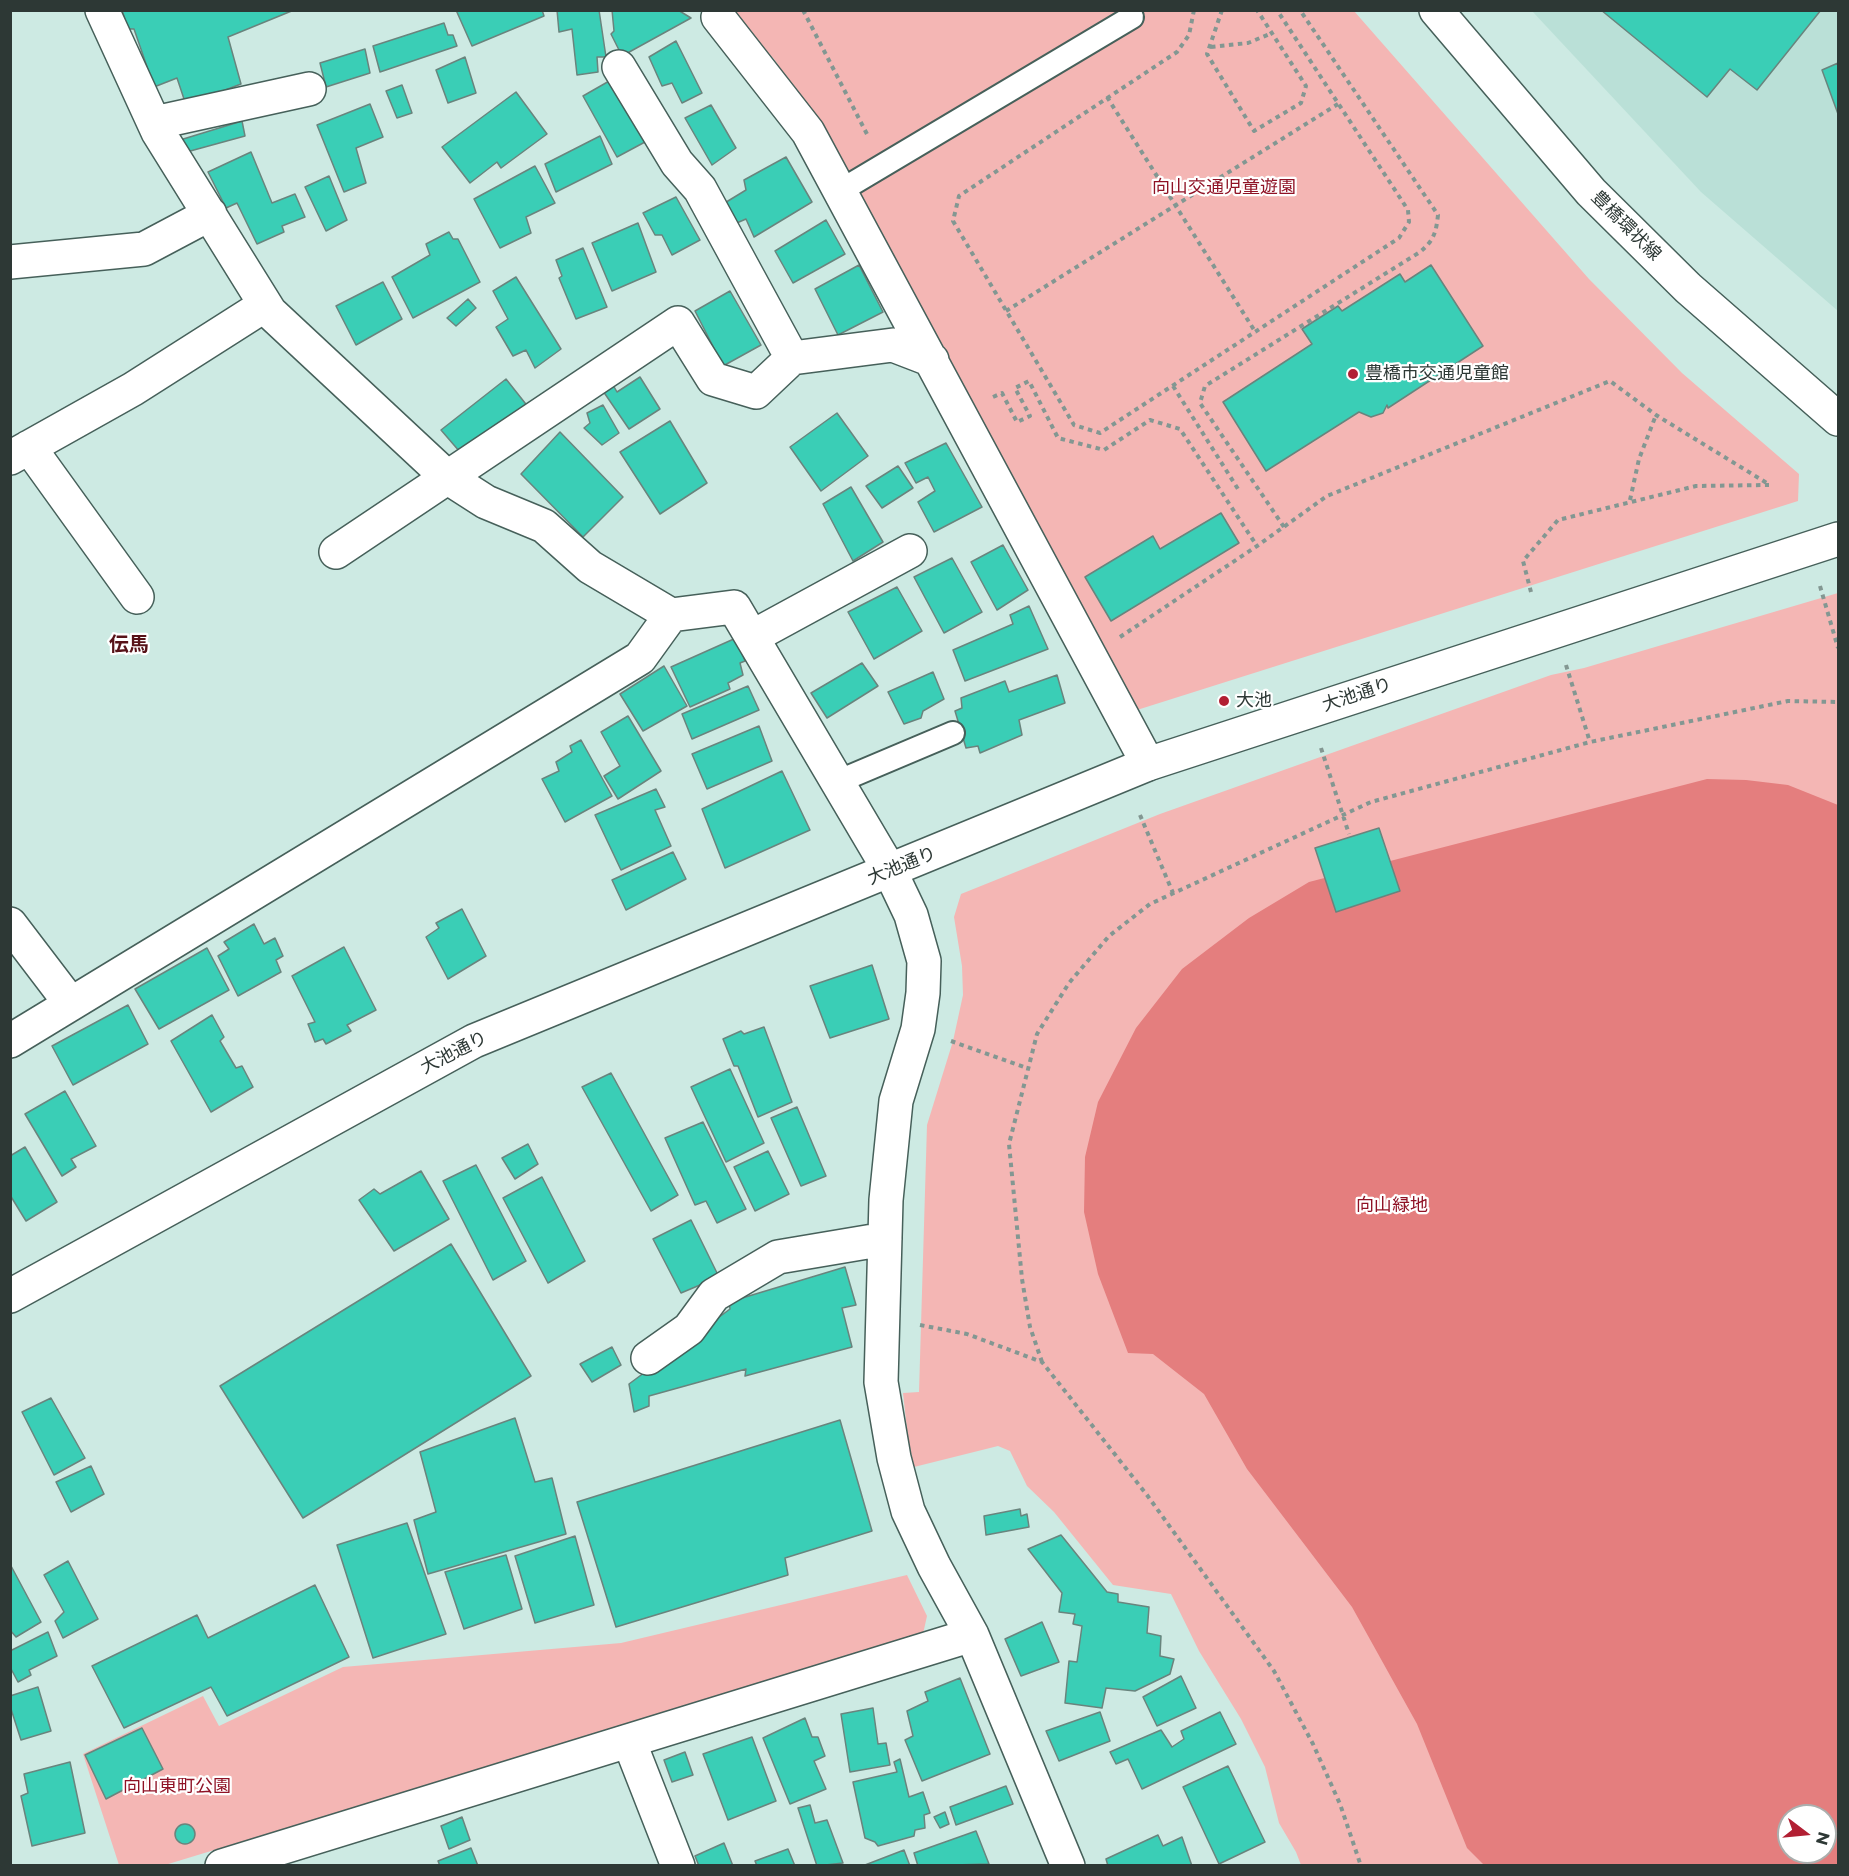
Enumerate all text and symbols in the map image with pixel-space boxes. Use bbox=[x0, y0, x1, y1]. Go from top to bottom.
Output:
park label: 向山交通児童遊園 bbox=[1152, 177, 1296, 199]
street label: 豊橋環状線 bbox=[1587, 187, 1665, 265]
place label: 豊橋市交通児童館 bbox=[1365, 363, 1509, 385]
marker: 豊橋市交通児童館 bbox=[1346, 367, 1360, 381]
district label: 伝馬 bbox=[109, 633, 149, 657]
street label: 大池通り bbox=[1319, 674, 1395, 716]
place label: 大池 bbox=[1236, 690, 1272, 712]
marker: 大池 bbox=[1217, 694, 1231, 708]
street label: 大池通り bbox=[865, 843, 939, 889]
street label: 大池通り bbox=[417, 1027, 491, 1079]
park label: 向山緑地 bbox=[1356, 1195, 1428, 1217]
park label: 向山東町公園 bbox=[123, 1776, 231, 1798]
north arrow bbox=[1777, 1804, 1837, 1864]
text: N bbox=[1812, 1830, 1834, 1847]

